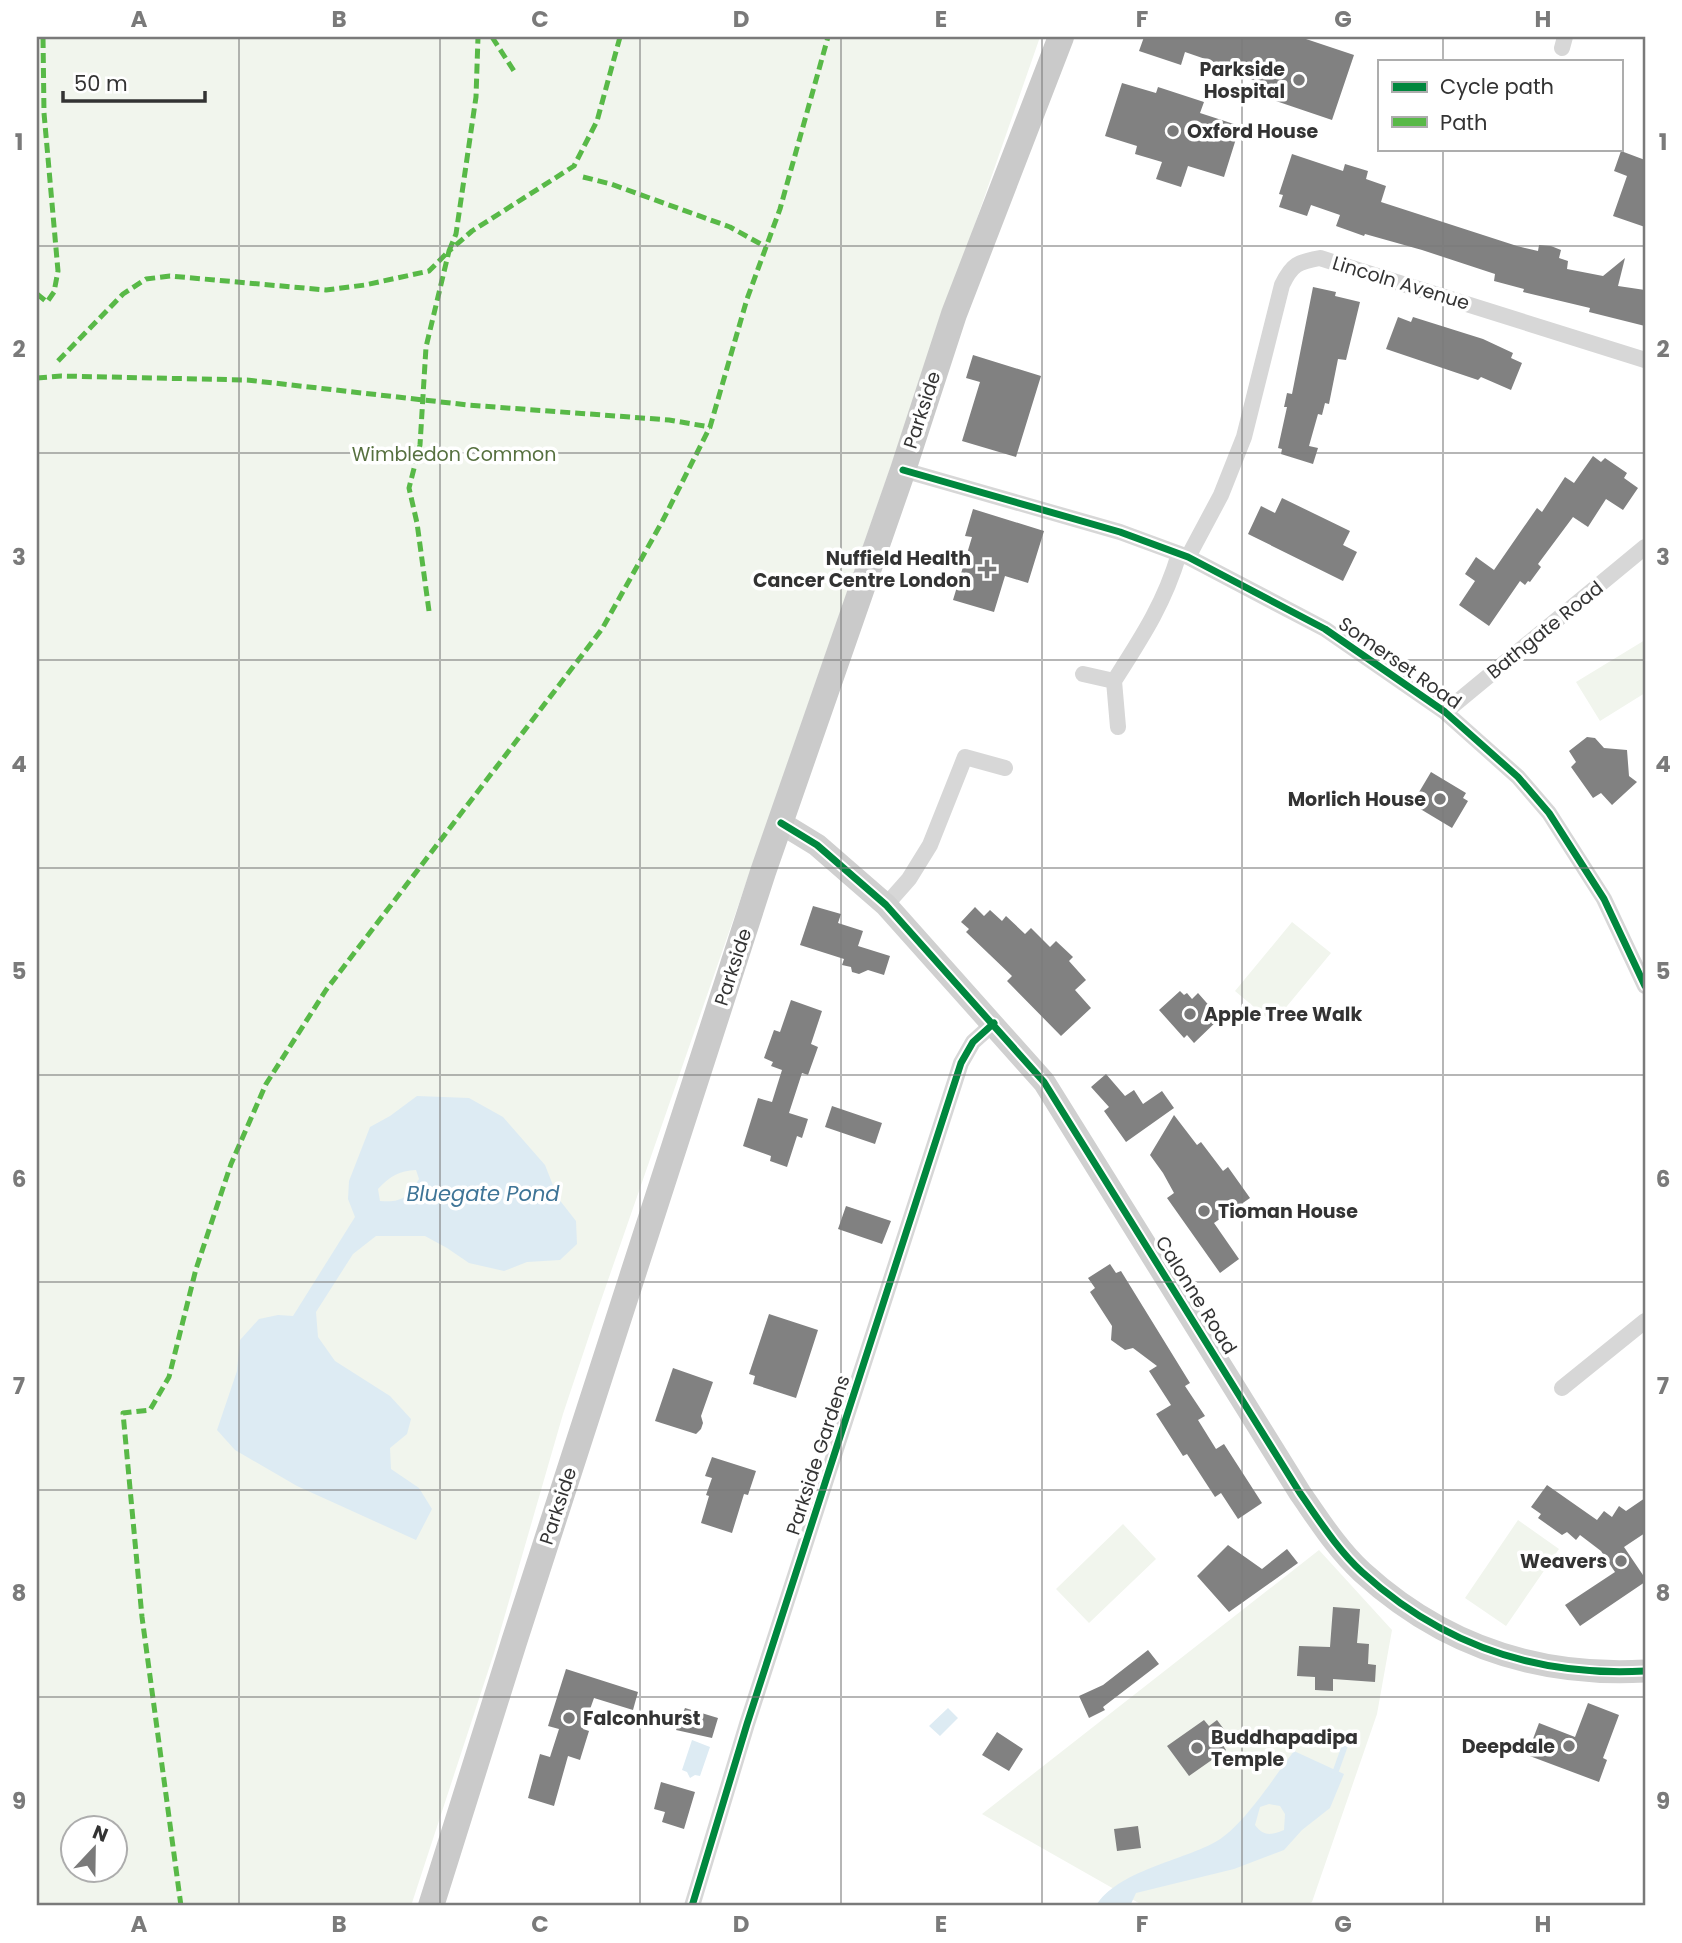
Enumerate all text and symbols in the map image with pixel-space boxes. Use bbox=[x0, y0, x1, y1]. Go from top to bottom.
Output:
text: A bbox=[131, 3, 148, 35]
text: B bbox=[331, 3, 347, 35]
text: C bbox=[531, 3, 549, 35]
text: D bbox=[733, 3, 749, 35]
text: E bbox=[935, 3, 947, 35]
text: F bbox=[1136, 3, 1148, 35]
text: G bbox=[1334, 3, 1352, 35]
text: H bbox=[1535, 3, 1551, 35]
place label: Parkside Hospital bbox=[1200, 56, 1285, 105]
scale bar bbox=[63, 60, 205, 104]
legend bbox=[1378, 60, 1622, 150]
text: 50 m bbox=[74, 69, 128, 98]
marker: Parkside Hospital bbox=[1291, 72, 1307, 88]
text: Cycle path bbox=[1440, 72, 1554, 101]
text: Path bbox=[1440, 108, 1487, 137]
place label: Oxford House bbox=[1187, 118, 1319, 145]
marker: Oxford House bbox=[1165, 123, 1181, 139]
text: 1 bbox=[15, 126, 23, 158]
text: 1 bbox=[1659, 126, 1667, 158]
street label: Lincoln Avenue bbox=[1329, 249, 1473, 317]
text: 2 bbox=[12, 333, 26, 365]
text: 2 bbox=[1656, 333, 1670, 365]
street label: Parkside bbox=[897, 368, 947, 452]
park label: Wimbledon Common bbox=[352, 441, 556, 468]
text: 3 bbox=[12, 541, 26, 573]
text: 3 bbox=[1656, 541, 1670, 573]
place label: Nuffield Health Cancer Centre London bbox=[753, 545, 971, 594]
marker: Nuffield Health Cancer Centre London bbox=[977, 559, 997, 579]
street label: Bathgate Road bbox=[1481, 575, 1609, 685]
street label: Somerset Road bbox=[1333, 610, 1467, 716]
text: 4 bbox=[11, 748, 27, 780]
text: 4 bbox=[1655, 748, 1671, 780]
place label: Morlich House bbox=[1288, 786, 1426, 813]
marker: Morlich House bbox=[1432, 791, 1448, 807]
street label: Parkside bbox=[708, 925, 758, 1009]
text: 5 bbox=[12, 955, 26, 987]
text: 5 bbox=[1656, 955, 1670, 987]
place label: Apple Tree Walk bbox=[1204, 1001, 1362, 1028]
marker: Apple Tree Walk bbox=[1182, 1006, 1198, 1022]
text: 6 bbox=[12, 1163, 26, 1195]
text: 6 bbox=[1656, 1163, 1670, 1195]
water label: Bluegate Pond bbox=[406, 1179, 560, 1208]
place label: Tioman House bbox=[1218, 1198, 1358, 1225]
marker: Tioman House bbox=[1196, 1203, 1212, 1219]
street label: Calonne Road bbox=[1149, 1231, 1243, 1359]
text: 7 bbox=[13, 1370, 25, 1402]
text: 7 bbox=[1657, 1370, 1669, 1402]
street label: Parkside Gardens bbox=[779, 1372, 857, 1538]
street label: Parkside bbox=[533, 1464, 583, 1548]
place label: Weavers bbox=[1520, 1548, 1607, 1575]
marker: Weavers bbox=[1613, 1553, 1629, 1569]
text: 8 bbox=[12, 1577, 26, 1609]
text: 8 bbox=[1656, 1577, 1670, 1609]
place label: Falconhurst bbox=[583, 1705, 701, 1732]
marker: Falconhurst bbox=[561, 1710, 577, 1726]
place label: Buddhapadipa Temple bbox=[1211, 1724, 1358, 1773]
place label: Deepdale bbox=[1462, 1733, 1555, 1760]
marker: Deepdale bbox=[1561, 1738, 1577, 1754]
marker: Buddhapadipa Temple bbox=[1189, 1740, 1205, 1756]
text: 9 bbox=[12, 1785, 26, 1817]
text: 9 bbox=[1656, 1785, 1670, 1817]
north arrow bbox=[60, 1814, 130, 1884]
text: N bbox=[88, 1819, 112, 1849]
text: A bbox=[131, 1908, 148, 1940]
text: B bbox=[331, 1908, 347, 1940]
text: C bbox=[531, 1908, 549, 1940]
text: D bbox=[733, 1908, 749, 1940]
text: E bbox=[935, 1908, 947, 1940]
text: F bbox=[1136, 1908, 1148, 1940]
text: G bbox=[1334, 1908, 1352, 1940]
text: H bbox=[1535, 1908, 1551, 1940]

